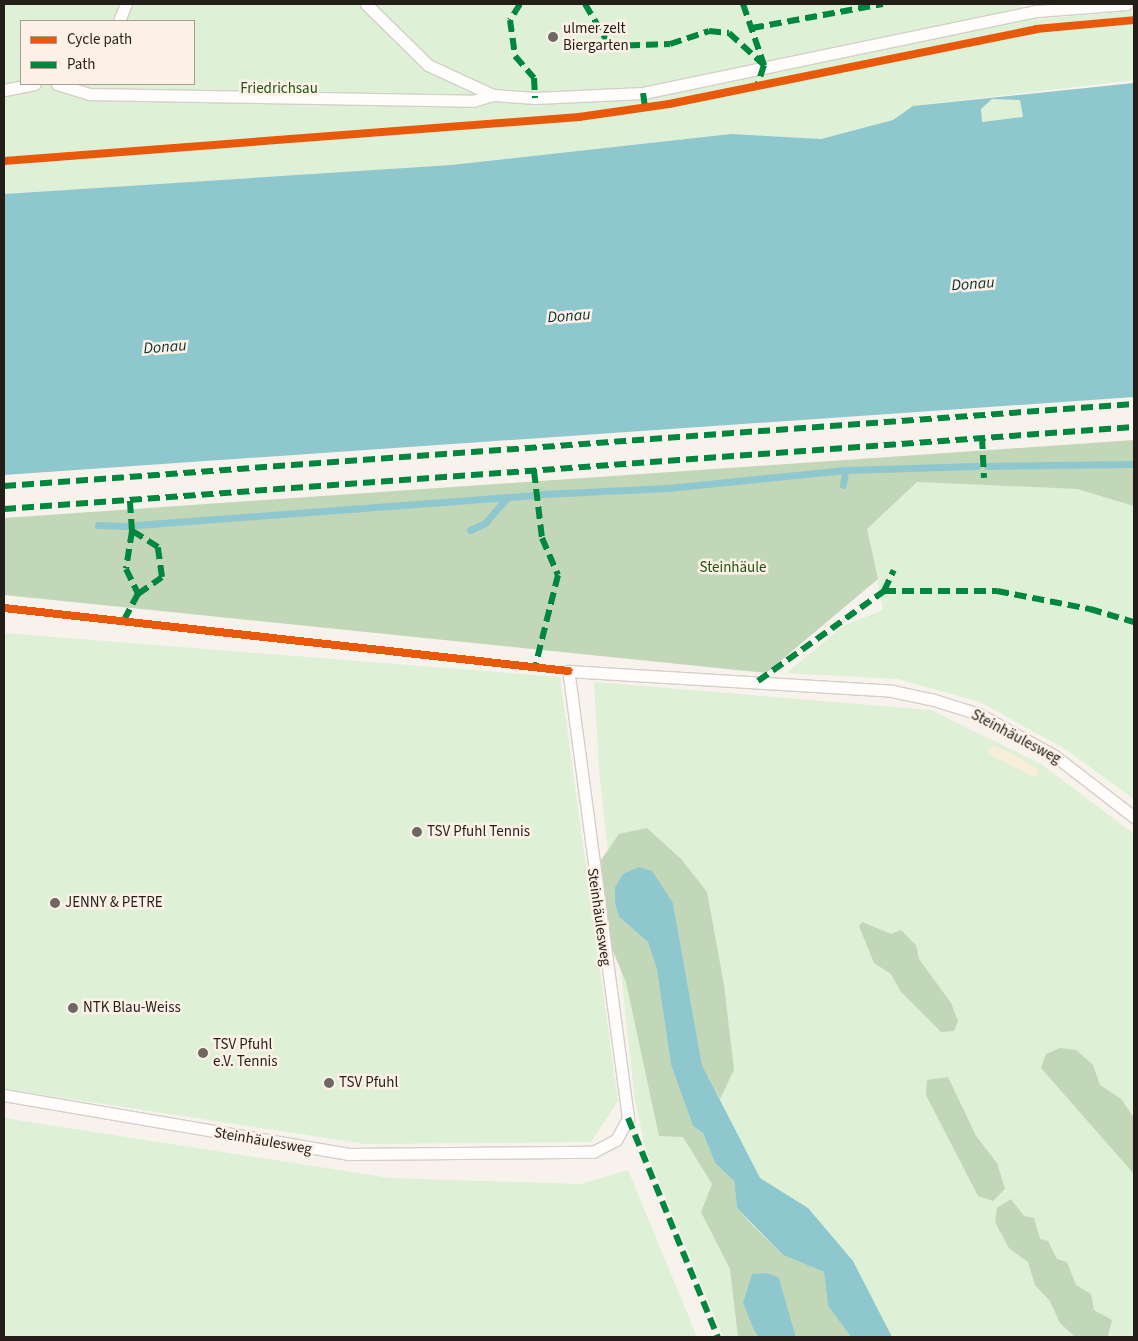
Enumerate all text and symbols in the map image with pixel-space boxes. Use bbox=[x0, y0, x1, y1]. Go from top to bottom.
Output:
place label: ulmer zelt Biergarten bbox=[563, 19, 629, 54]
legend bbox=[20, 20, 195, 85]
text: Cycle path bbox=[67, 29, 132, 50]
marker: ulmer zelt Biergarten bbox=[547, 31, 559, 43]
text: Path bbox=[67, 54, 95, 75]
park label: Friedrichsau bbox=[240, 80, 318, 98]
water label: Donau bbox=[951, 273, 995, 295]
water label: Donau bbox=[547, 305, 591, 327]
water label: Donau bbox=[143, 336, 187, 358]
park label: Steinhäule bbox=[700, 559, 766, 577]
street label: Steinhäulesweg bbox=[968, 706, 1064, 768]
place label: TSV Pfuhl Tennis bbox=[427, 823, 530, 841]
marker: TSV Pfuhl Tennis bbox=[411, 826, 423, 838]
street label: Steinhäulesweg bbox=[583, 867, 615, 967]
place label: JENNY & PETRE bbox=[65, 894, 163, 912]
marker: JENNY & PETRE bbox=[49, 897, 61, 909]
place label: NTK Blau-Weiss bbox=[83, 999, 181, 1017]
marker: NTK Blau-Weiss bbox=[67, 1002, 79, 1014]
place label: TSV Pfuhl e.V. Tennis bbox=[213, 1035, 278, 1070]
marker: TSV Pfuhl e.V. Tennis bbox=[197, 1047, 209, 1059]
place label: TSV Pfuhl bbox=[339, 1074, 398, 1092]
marker: TSV Pfuhl bbox=[323, 1077, 335, 1089]
street label: Steinhäulesweg bbox=[213, 1124, 313, 1158]

